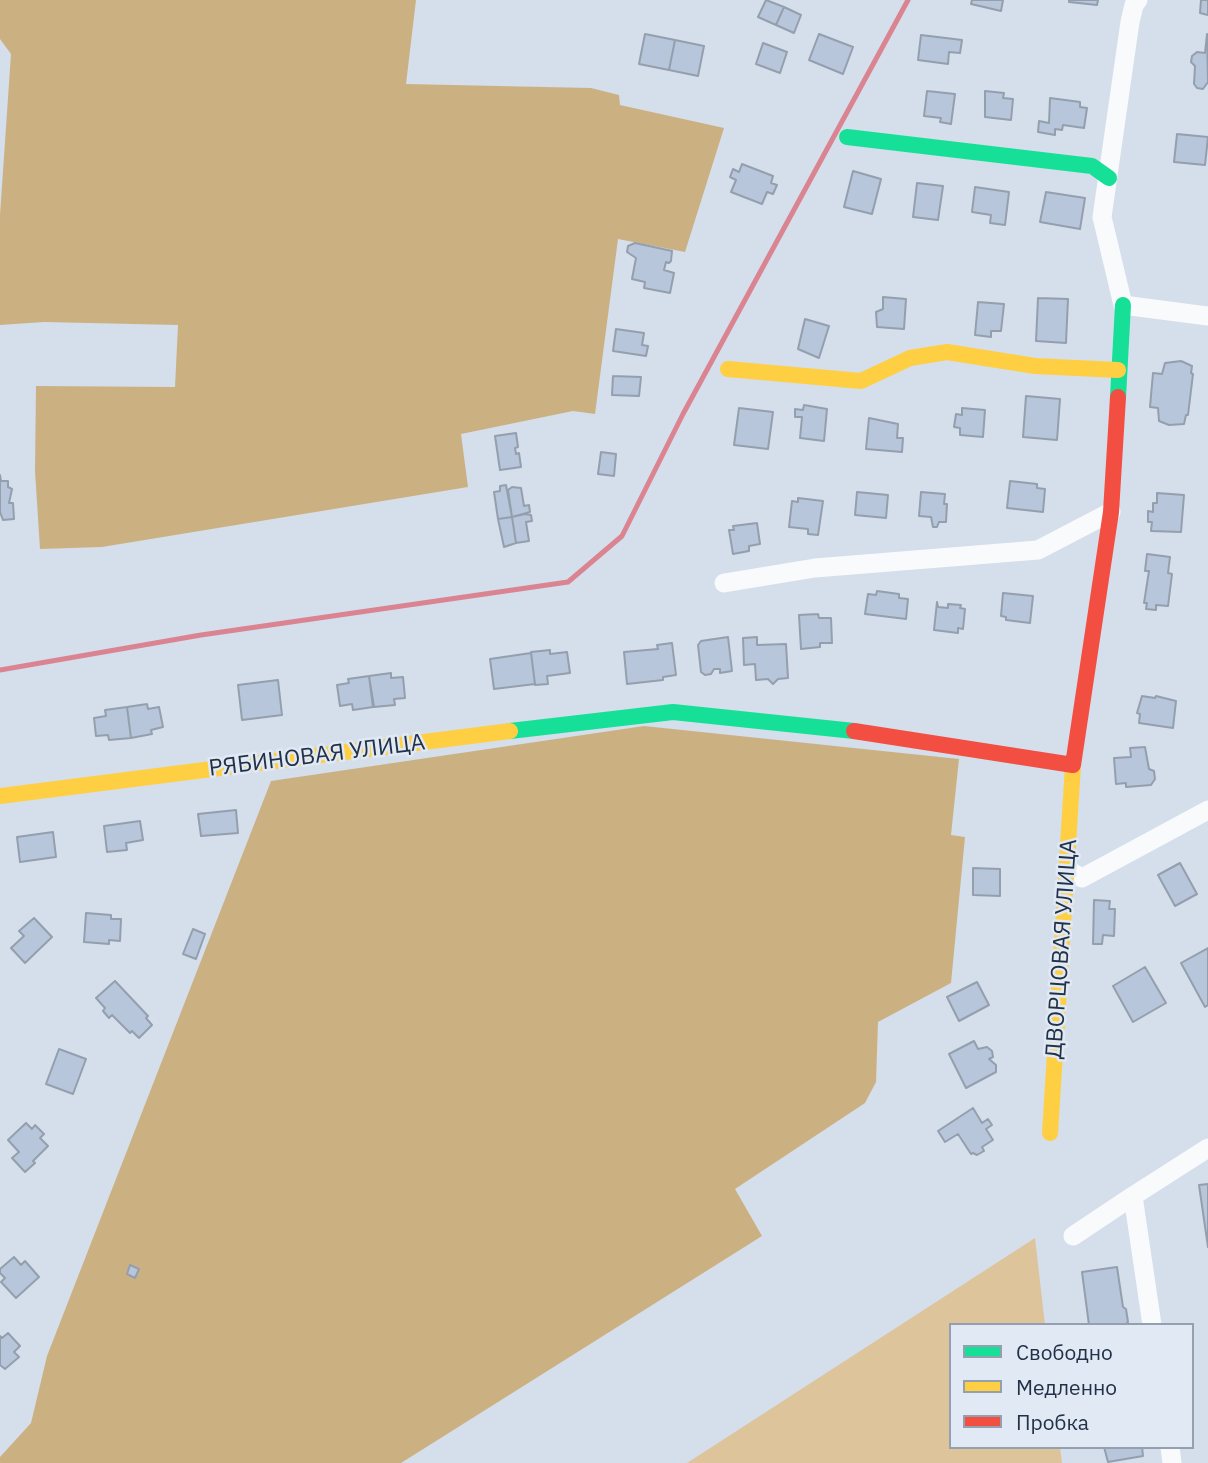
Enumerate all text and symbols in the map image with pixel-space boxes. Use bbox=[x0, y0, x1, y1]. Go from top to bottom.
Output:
street label: РЯБИНОВАЯ УЛИЦА bbox=[207, 729, 427, 783]
street label: ДВОРЦОВАЯ УЛИЦА bbox=[1041, 838, 1083, 1060]
legend bbox=[949, 1323, 1194, 1449]
text: Свободно bbox=[1016, 1338, 1113, 1366]
text: Медленно bbox=[1016, 1373, 1117, 1401]
text: Пробка bbox=[1016, 1408, 1089, 1436]

